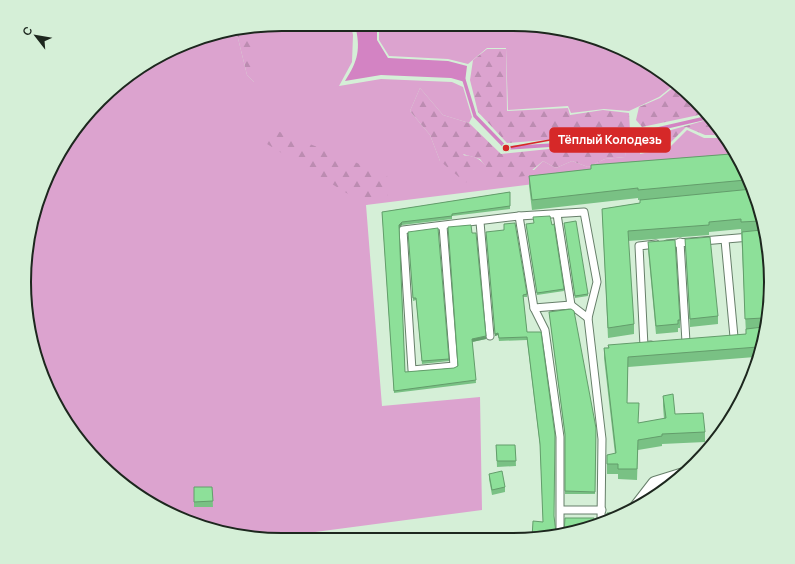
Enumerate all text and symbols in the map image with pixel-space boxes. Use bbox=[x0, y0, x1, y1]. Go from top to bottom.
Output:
north arrow bbox=[16, 16, 56, 56]
text: С bbox=[18, 23, 36, 38]
callout: Тёплый Колодезь bbox=[550, 128, 670, 152]
text: Тёплый Колодезь bbox=[558, 131, 662, 148]

